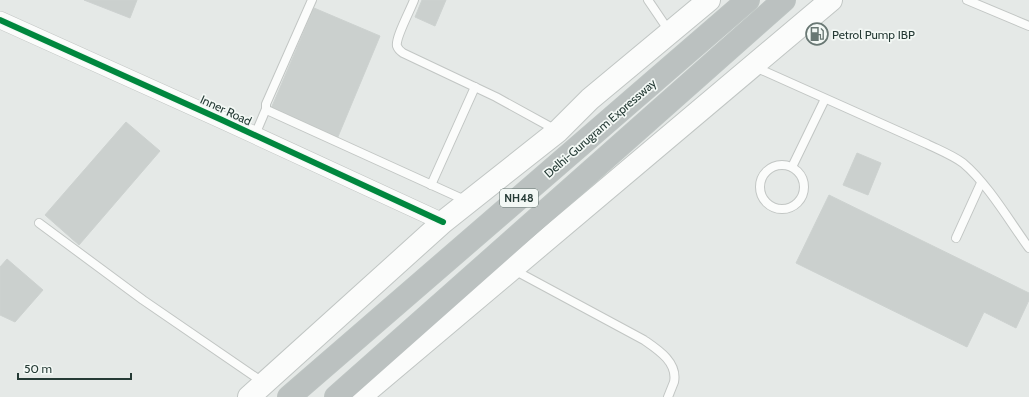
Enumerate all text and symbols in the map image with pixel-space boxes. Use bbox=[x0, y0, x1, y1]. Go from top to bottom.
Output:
fuel station icon: Petrol Pump IBP bbox=[804, 21, 830, 47]
place label: Petrol Pump IBP bbox=[832, 27, 915, 42]
street label: Delhi-Gurugram Expressway bbox=[541, 75, 659, 181]
street label: Inner Road bbox=[198, 92, 254, 128]
road number: NH48 bbox=[500, 189, 538, 207]
scale bar bbox=[18, 355, 131, 381]
text: 50 m bbox=[24, 361, 52, 376]

